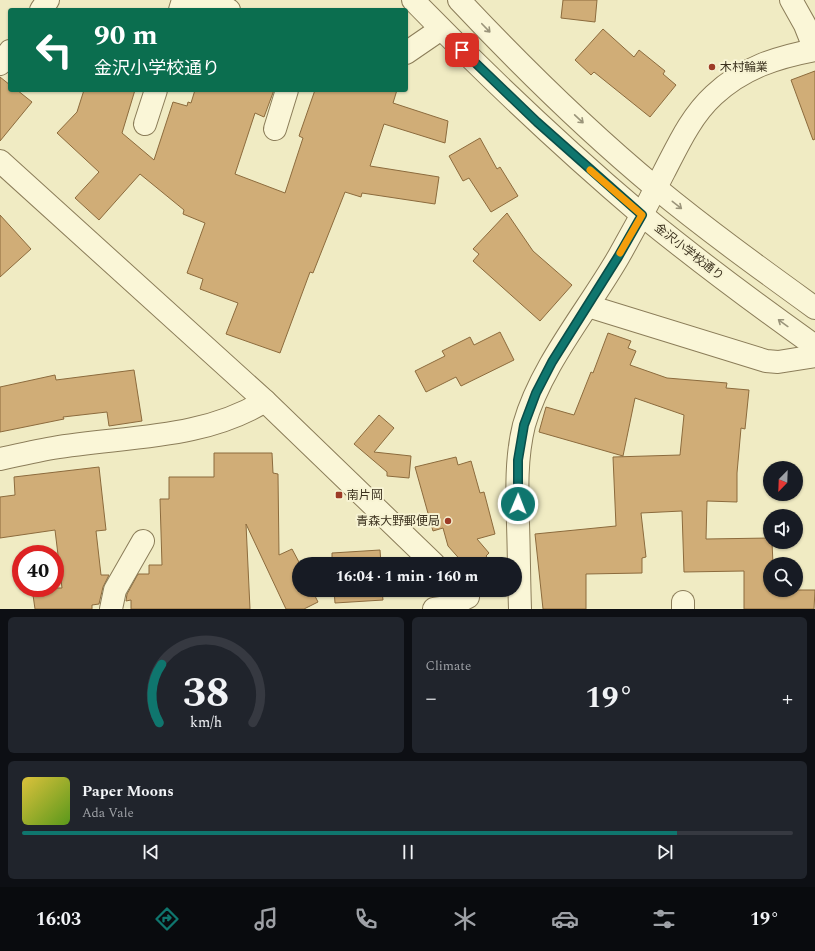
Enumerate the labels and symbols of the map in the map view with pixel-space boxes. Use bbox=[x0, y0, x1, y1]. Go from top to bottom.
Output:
one-way arrow bbox=[481, 23, 491, 33]
pin bbox=[445, 33, 479, 67]
place label: 木村輪業 bbox=[720, 58, 768, 77]
marker: 木村輪業 bbox=[707, 62, 717, 72]
one-way arrow bbox=[574, 115, 584, 124]
one-way arrow bbox=[671, 200, 682, 209]
street label: 金沢小学校通り bbox=[650, 219, 728, 285]
one-way arrow bbox=[778, 319, 789, 327]
north arrow bbox=[763, 461, 803, 501]
position arrow bbox=[497, 483, 539, 525]
place label: 南片岡 bbox=[347, 486, 383, 505]
marker: 南片岡 bbox=[334, 490, 344, 500]
place label: 青森大野郵便局 bbox=[356, 512, 440, 531]
marker: 青森大野郵便局 bbox=[443, 516, 453, 526]
speed limit sign: 40 bbox=[12, 545, 64, 597]

